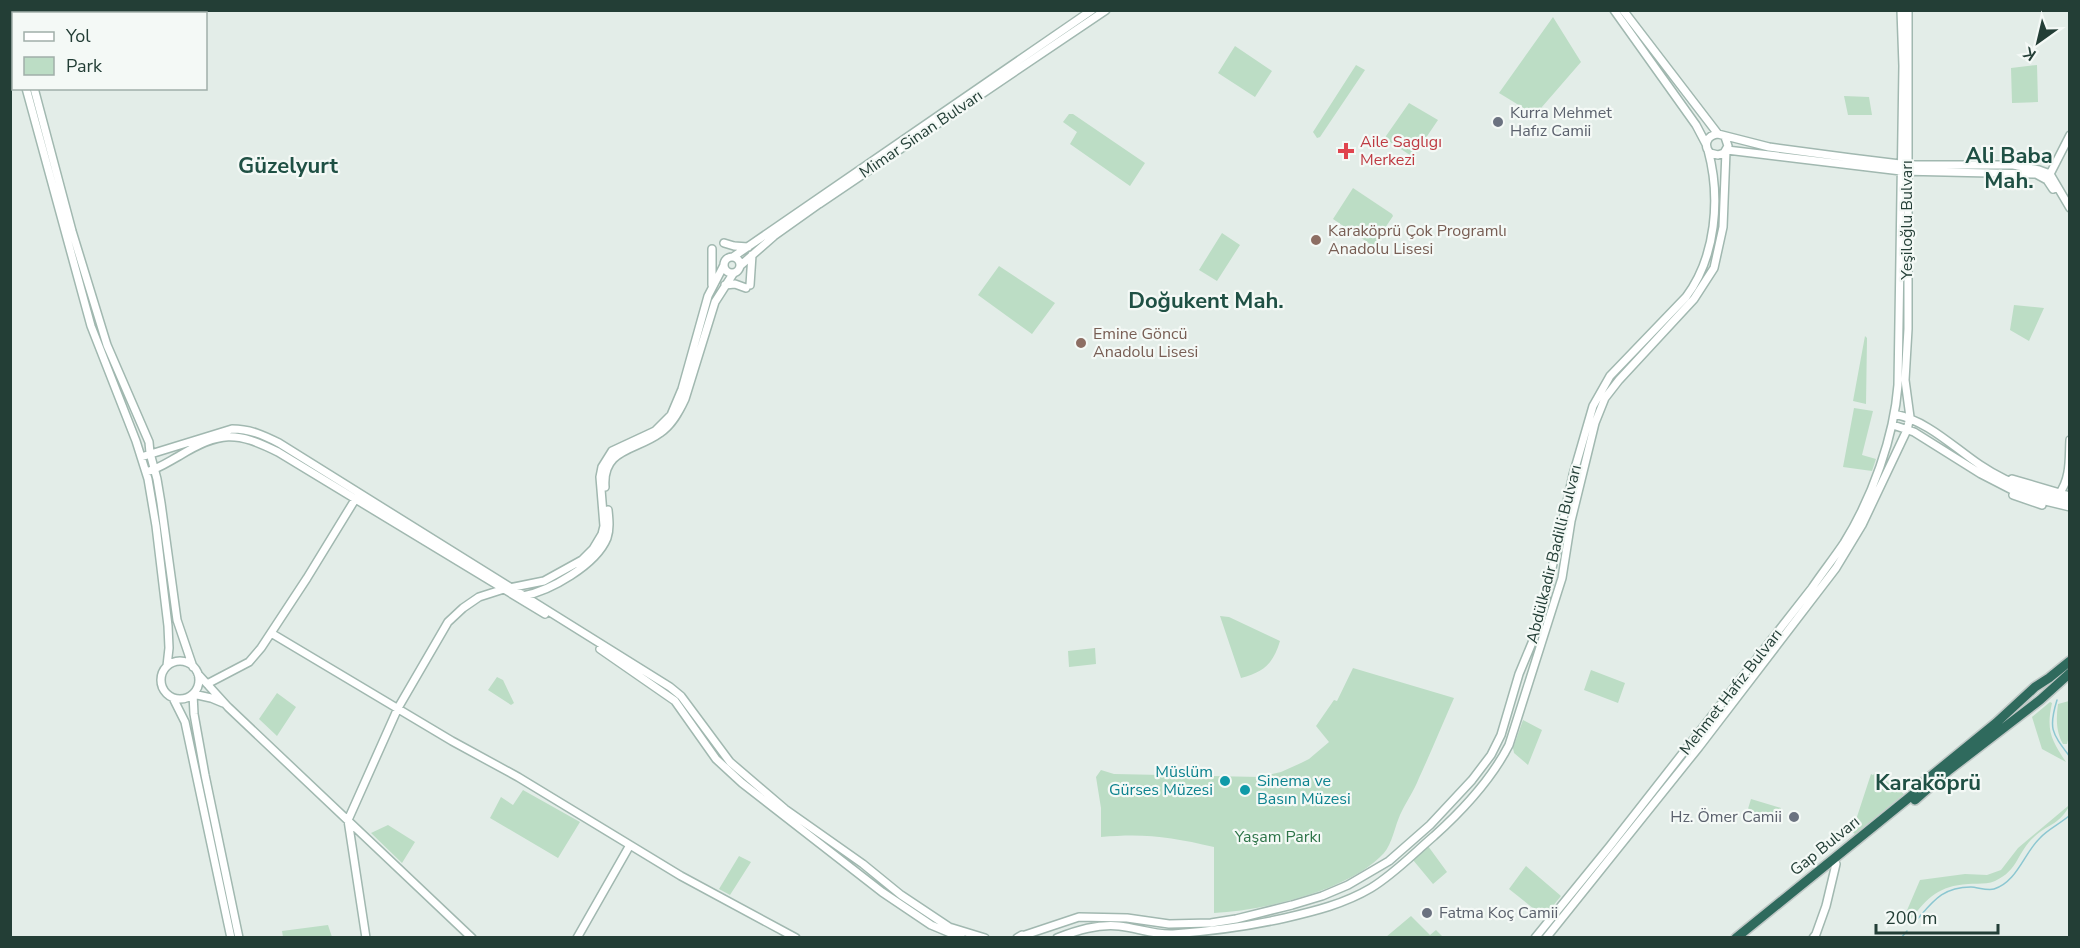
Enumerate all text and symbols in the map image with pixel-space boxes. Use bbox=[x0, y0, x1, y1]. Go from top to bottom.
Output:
legend bbox=[12, 12, 207, 90]
north arrow bbox=[2008, 12, 2068, 72]
text: Yol bbox=[65, 24, 91, 48]
text: K bbox=[2018, 41, 2041, 66]
text: Park bbox=[66, 54, 103, 78]
street label: Mimar Sinan Bulvarı bbox=[855, 85, 987, 183]
place label: Kurra Mehmet Hafız Camii bbox=[1510, 102, 1612, 142]
marker: Kurra Mehmet Hafız Camii bbox=[1491, 115, 1505, 129]
place label: Aile Saglıgı Merkezi bbox=[1360, 131, 1442, 171]
district label: Ali Baba Mah. bbox=[1965, 141, 2053, 196]
marker: Aile Saglıgı Merkezi bbox=[1337, 142, 1355, 160]
district label: Güzelyurt bbox=[238, 151, 338, 181]
street label: Yeşiloğlu Bulvarı bbox=[1896, 160, 1918, 281]
place label: Karaköprü Çok Programlı Anadolu Lisesi bbox=[1328, 220, 1507, 260]
marker: Karaköprü Çok Programlı Anadolu Lisesi bbox=[1309, 233, 1323, 247]
district label: Doğukent Mah. bbox=[1128, 286, 1284, 316]
place label: Emine Göncü Anadolu Lisesi bbox=[1093, 323, 1198, 363]
marker: Emine Göncü Anadolu Lisesi bbox=[1074, 336, 1088, 350]
street label: Abdülkadir Badilli Bulvarı bbox=[1521, 462, 1587, 646]
street label: Mehmet Hafız Bulvarı bbox=[1675, 624, 1787, 760]
place label: Müslüm Gürses Müzesi bbox=[1109, 761, 1213, 801]
district label: Karaköprü bbox=[1875, 768, 1981, 798]
place label: Sinema ve Basın Müzesi bbox=[1257, 770, 1351, 810]
marker: Müslüm Gürses Müzesi bbox=[1218, 774, 1232, 788]
marker: Sinema ve Basın Müzesi bbox=[1238, 783, 1252, 797]
place label: Hz. Ömer Camii bbox=[1670, 806, 1782, 828]
marker: Hz. Ömer Camii bbox=[1787, 810, 1801, 824]
street label: Gap Bulvarı bbox=[1785, 811, 1865, 881]
park label: Yaşam Parkı bbox=[1234, 826, 1321, 848]
scale bar bbox=[1876, 897, 1998, 935]
place label: Fatma Koç Camii bbox=[1439, 902, 1558, 924]
marker: Fatma Koç Camii bbox=[1420, 906, 1434, 920]
text: 200 m bbox=[1885, 906, 1937, 930]

